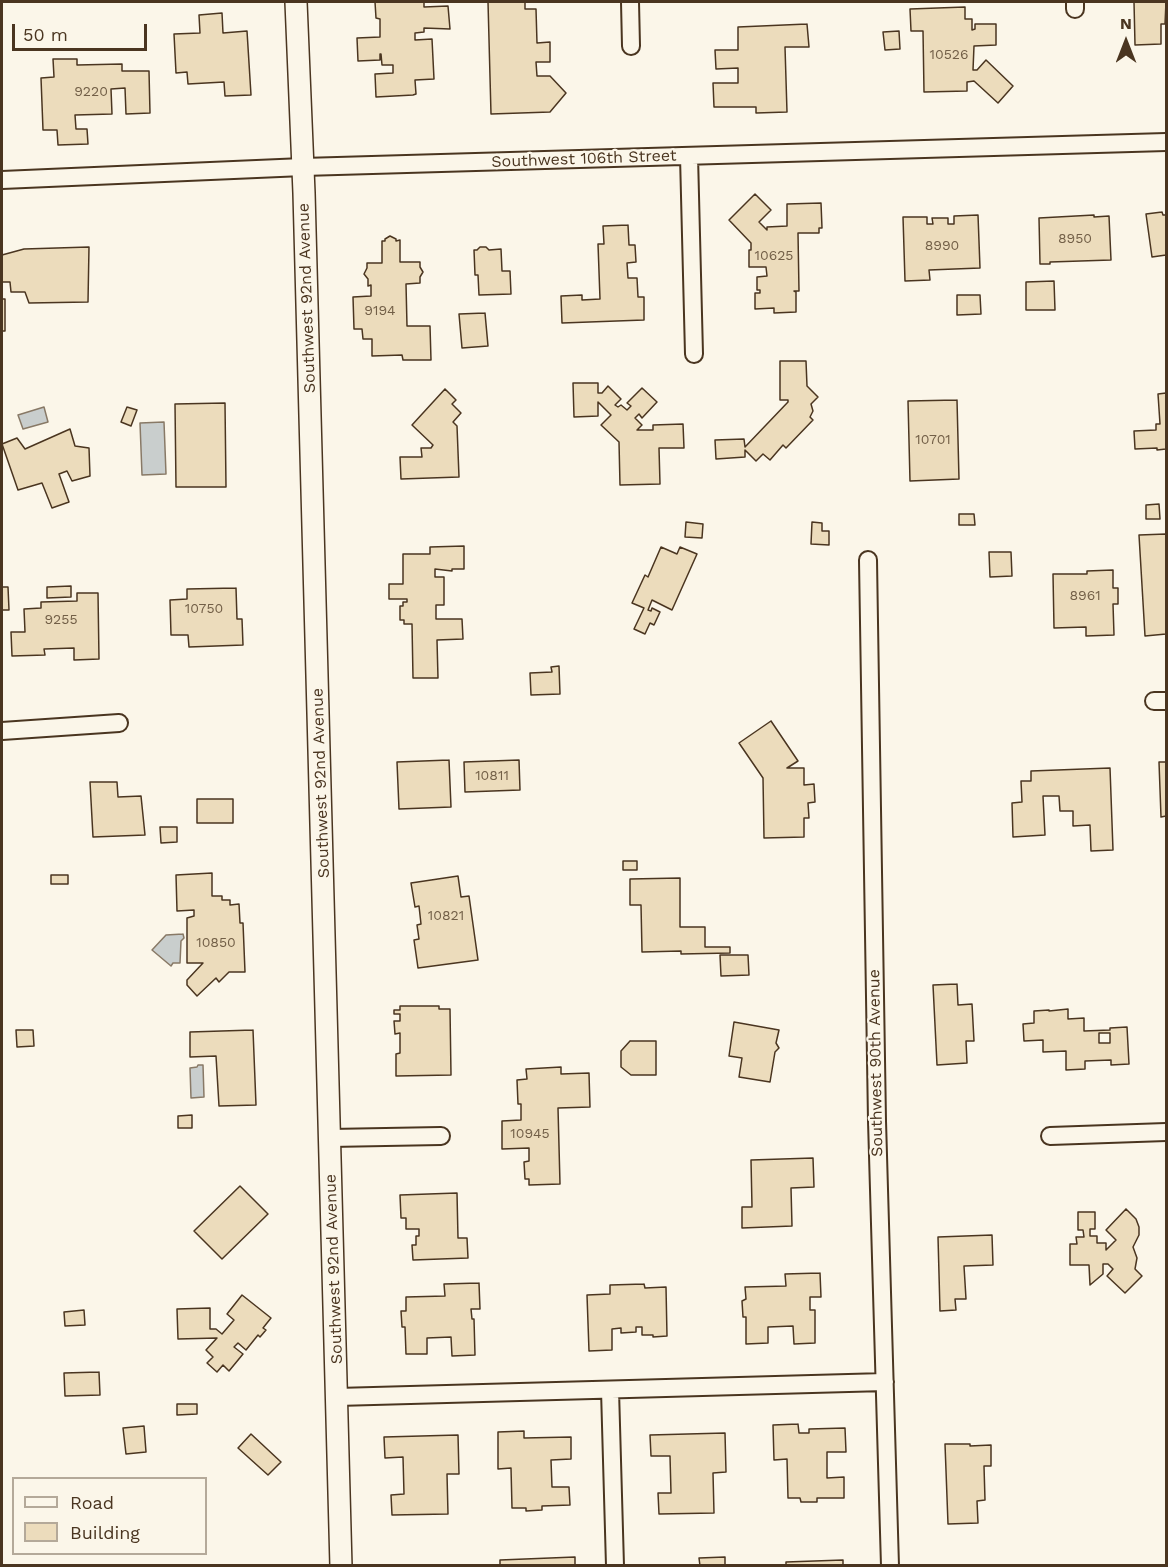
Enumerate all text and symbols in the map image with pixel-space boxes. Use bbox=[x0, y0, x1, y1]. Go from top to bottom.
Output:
scale bar bbox=[15, 12, 150, 50]
north arrow bbox=[1096, 12, 1156, 72]
text: N bbox=[1120, 14, 1132, 33]
text: 50 m bbox=[23, 24, 68, 45]
house number: 10526 bbox=[930, 47, 968, 63]
house number: 9220 bbox=[74, 84, 108, 100]
street label: Southwest 106th Street bbox=[491, 146, 677, 172]
street label: Southwest 92nd Avenue bbox=[294, 203, 320, 393]
house number: 8950 bbox=[1058, 231, 1092, 247]
house number: 8990 bbox=[925, 238, 959, 254]
house number: 10625 bbox=[755, 248, 793, 264]
house number: 9194 bbox=[364, 303, 396, 319]
house number: 10701 bbox=[915, 432, 951, 448]
house number: 8961 bbox=[1069, 588, 1101, 604]
house number: 10750 bbox=[185, 601, 223, 617]
house number: 9255 bbox=[44, 612, 78, 628]
street label: Southwest 92nd Avenue bbox=[308, 688, 334, 878]
house number: 10811 bbox=[475, 768, 509, 784]
house number: 10821 bbox=[428, 908, 464, 924]
house number: 10850 bbox=[196, 935, 236, 951]
street label: Southwest 90th Avenue bbox=[865, 969, 887, 1157]
house number: 10945 bbox=[510, 1126, 550, 1142]
street label: Southwest 92nd Avenue bbox=[321, 1174, 347, 1364]
legend bbox=[12, 1477, 207, 1555]
text: Road bbox=[70, 1492, 114, 1513]
text: Building bbox=[70, 1522, 140, 1543]

